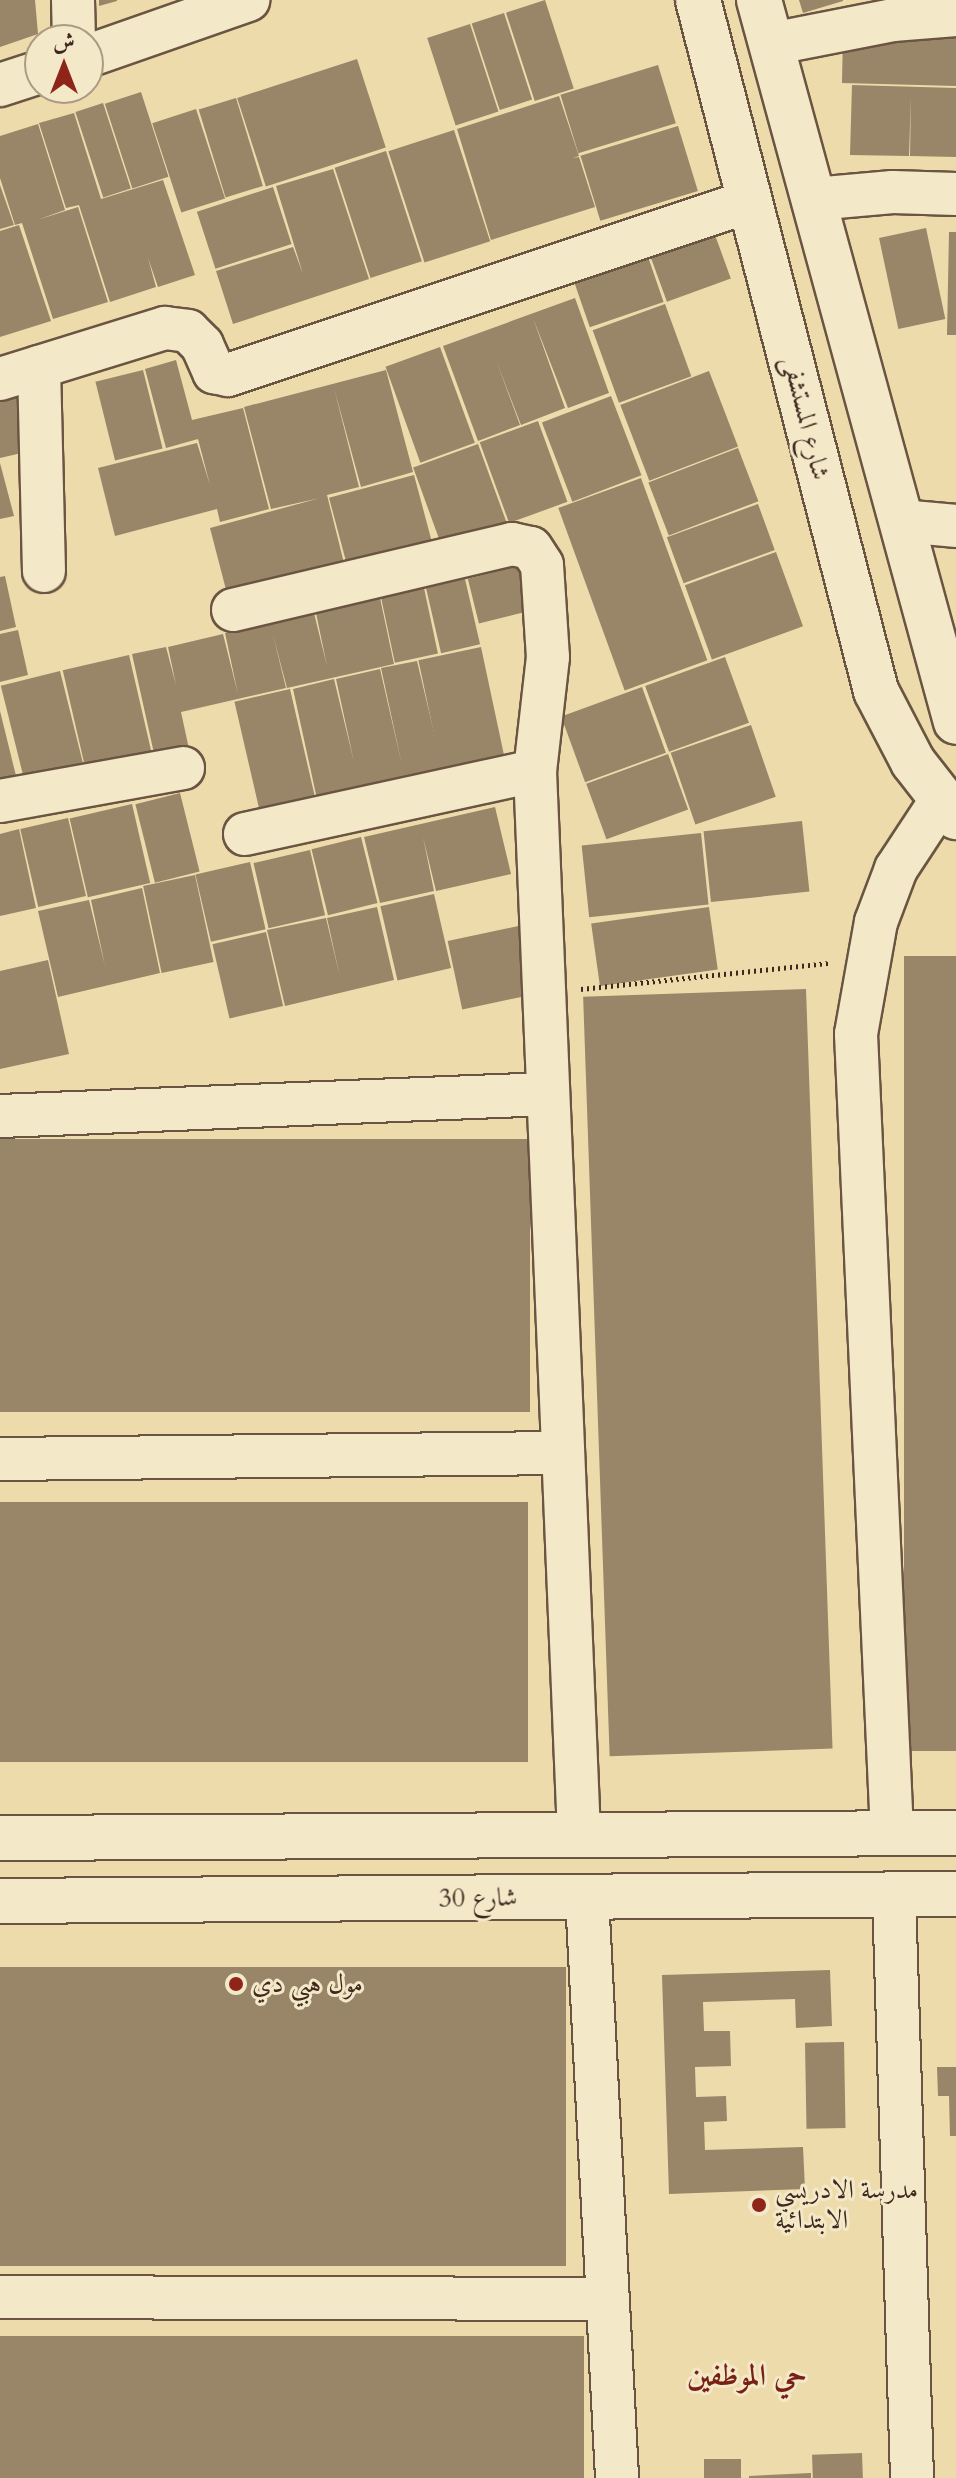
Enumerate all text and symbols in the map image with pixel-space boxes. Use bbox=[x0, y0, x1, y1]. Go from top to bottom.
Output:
north arrow bbox=[24, 24, 104, 104]
text: ش bbox=[53, 27, 75, 57]
street label: شارع المستشفى bbox=[776, 353, 836, 483]
street label: شارع 30 bbox=[438, 1882, 518, 1914]
place label: مول هبي دي bbox=[252, 1968, 363, 2000]
marker: مول هبي دي bbox=[227, 1975, 245, 1993]
place label: مدرسة الادريسي الابتدائية bbox=[775, 2174, 918, 2236]
marker: مدرسة الادريسي الابتدائية bbox=[750, 2196, 768, 2214]
district label: حي الموظفين bbox=[687, 2358, 807, 2394]

